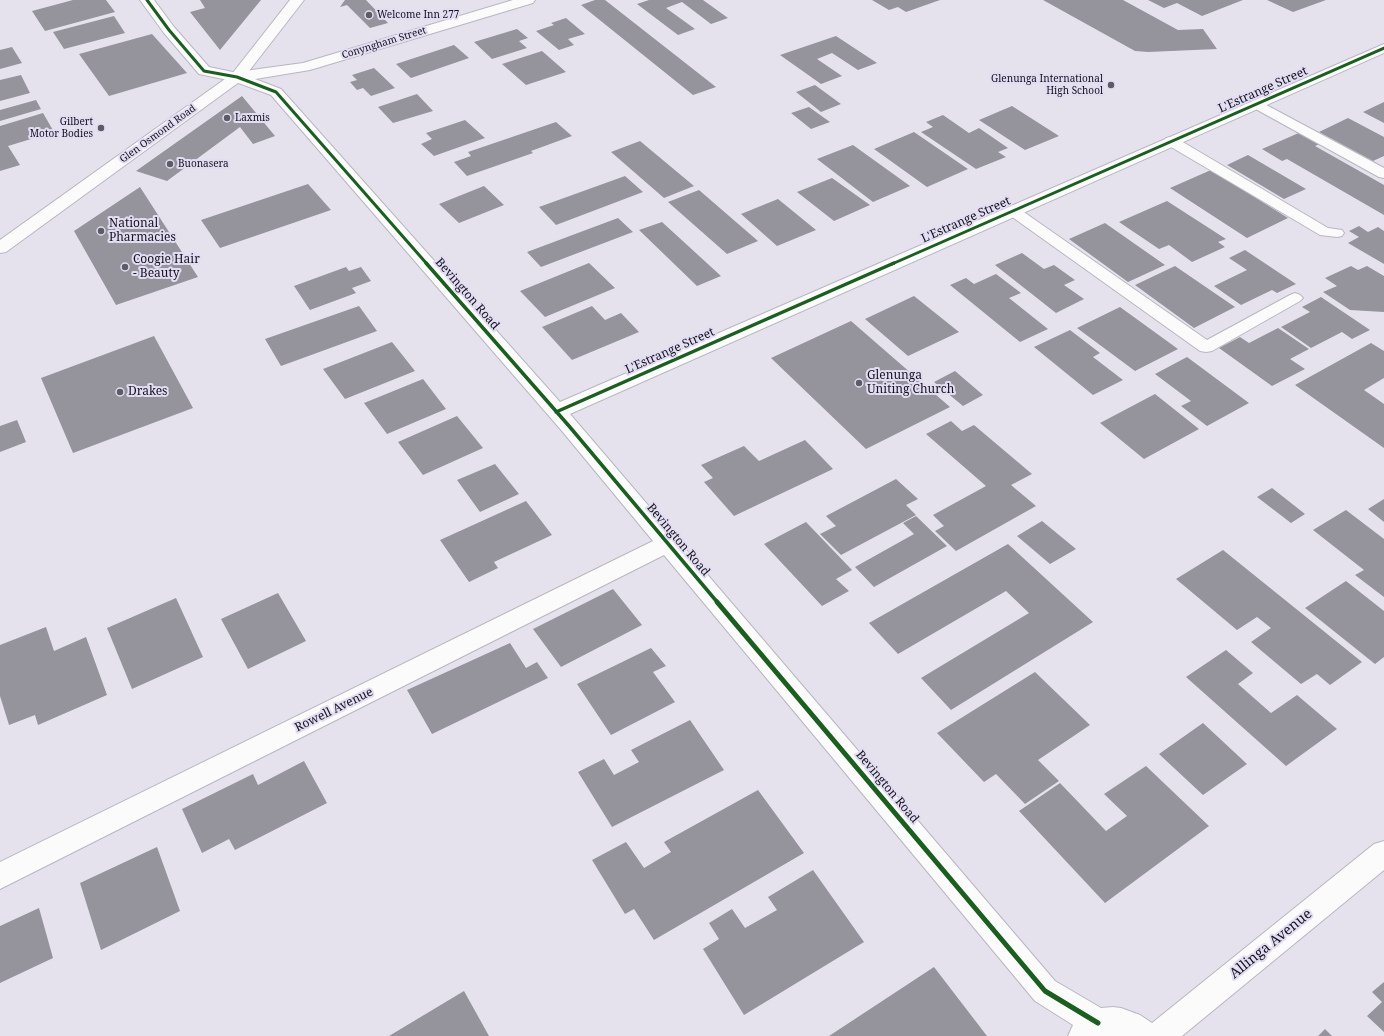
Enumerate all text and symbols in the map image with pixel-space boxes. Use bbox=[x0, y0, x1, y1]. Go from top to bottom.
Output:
place label: Welcome Inn 277 bbox=[377, 9, 459, 21]
marker: Welcome Inn 277 bbox=[364, 10, 374, 20]
street label: Conyngham Street bbox=[340, 24, 428, 62]
street label: L'Estrange Street bbox=[1216, 64, 1310, 116]
place label: Glenunga International High School bbox=[991, 73, 1103, 96]
marker: Glenunga International High School bbox=[1106, 80, 1116, 90]
street label: Glen Osmond Road bbox=[118, 102, 198, 166]
place label: Laxmis bbox=[235, 112, 270, 124]
marker: Laxmis bbox=[222, 113, 232, 123]
place label: Gilbert Motor Bodies bbox=[30, 116, 93, 140]
marker: Gilbert Motor Bodies bbox=[96, 123, 106, 133]
place label: Buonasera bbox=[178, 158, 229, 170]
marker: Buonasera bbox=[165, 159, 175, 169]
street label: L'Estrange Street bbox=[919, 194, 1013, 246]
place label: National Pharmacies bbox=[109, 217, 176, 245]
marker: National Pharmacies bbox=[96, 226, 106, 236]
place label: Coogie Hair - Beauty bbox=[133, 253, 200, 281]
street label: Bevington Road bbox=[432, 255, 502, 333]
marker: Coogie Hair - Beauty bbox=[120, 262, 130, 272]
street label: L'Estrange Street bbox=[623, 325, 717, 377]
place label: Glenunga Uniting Church bbox=[867, 369, 954, 397]
marker: Glenunga Uniting Church bbox=[854, 378, 864, 388]
place label: Drakes bbox=[128, 385, 168, 399]
marker: Drakes bbox=[115, 387, 125, 397]
street label: Bevington Road bbox=[644, 501, 712, 579]
street label: Rowell Avenue bbox=[293, 685, 375, 735]
street label: Bevington Road bbox=[853, 748, 921, 826]
street label: Allinga Avenue bbox=[1226, 906, 1316, 982]

